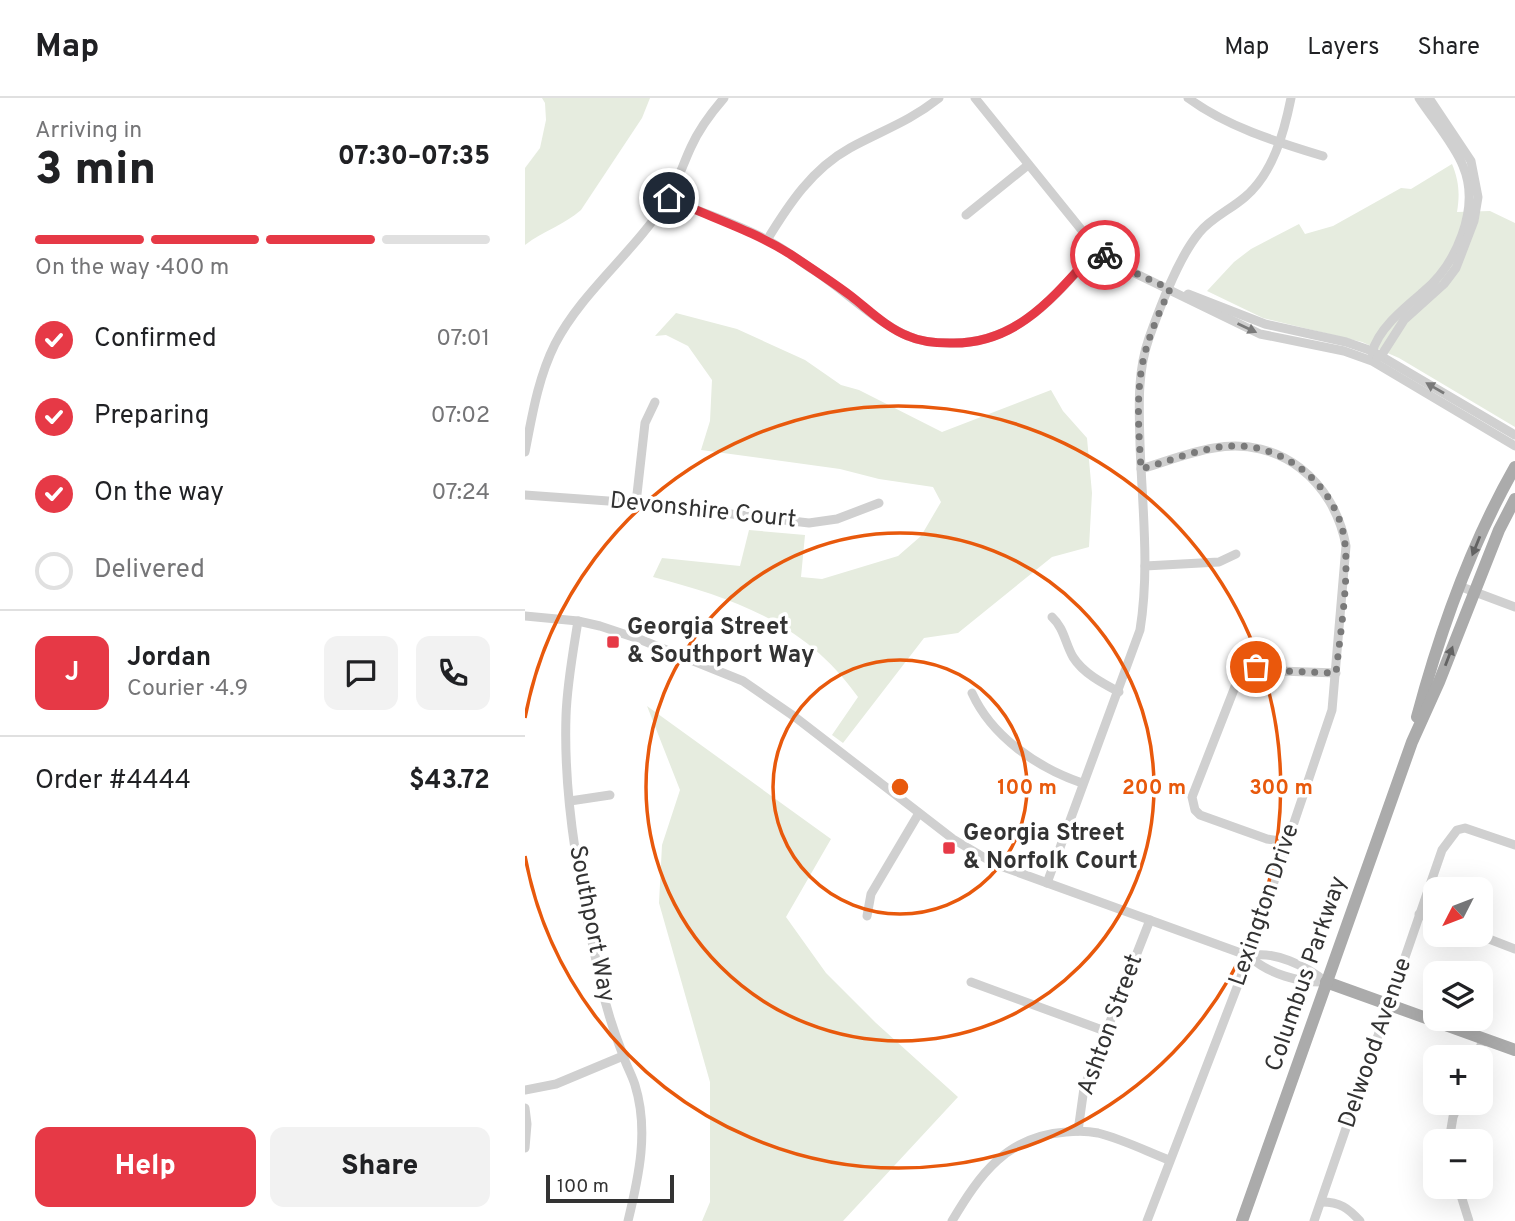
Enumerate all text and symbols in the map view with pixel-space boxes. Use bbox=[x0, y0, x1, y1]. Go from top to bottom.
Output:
text: Map bbox=[35, 27, 99, 69]
text: Map bbox=[1224, 33, 1269, 63]
text: Layers bbox=[1307, 33, 1379, 63]
text: Share bbox=[1417, 33, 1480, 63]
text: Arriving in bbox=[35, 117, 142, 146]
text: 07:30–07:35 bbox=[338, 141, 490, 174]
text: 3 min bbox=[35, 142, 156, 201]
pin bbox=[639, 168, 699, 228]
icon: home bbox=[650, 179, 688, 217]
courier bbox=[1070, 220, 1140, 290]
icon: bike bbox=[1086, 236, 1124, 274]
text: On the way · 400 m bbox=[35, 254, 229, 283]
icon: check bbox=[35, 321, 73, 359]
text: Confirmed bbox=[94, 323, 217, 356]
one-way arrow bbox=[1237, 323, 1258, 334]
text: 07:01 bbox=[436, 325, 490, 354]
one-way arrow bbox=[1426, 381, 1445, 394]
icon: check bbox=[35, 398, 73, 436]
text: Preparing bbox=[94, 400, 209, 433]
text: 07:02 bbox=[431, 402, 490, 431]
icon: check bbox=[35, 475, 73, 513]
text: On the way bbox=[94, 477, 224, 510]
text: 07:24 bbox=[432, 479, 490, 508]
street label: Devonshire Court bbox=[608, 486, 798, 536]
one-way arrow bbox=[1470, 536, 1481, 557]
text: Delivered bbox=[94, 554, 205, 587]
place label: Georgia Street & Southport Way bbox=[627, 613, 815, 671]
marker: Georgia Street & Southport Way bbox=[605, 634, 621, 650]
button: chat bbox=[324, 636, 398, 710]
button: phone bbox=[416, 636, 490, 710]
pin bbox=[1226, 637, 1286, 697]
text: Jordan bbox=[127, 642, 211, 675]
one-way arrow bbox=[1443, 646, 1454, 667]
icon: bag bbox=[1237, 648, 1275, 686]
text: J bbox=[65, 657, 79, 690]
text: Courier · 4.9 bbox=[127, 675, 248, 704]
text: Order #4444 bbox=[35, 765, 191, 798]
text: $43.72 bbox=[409, 765, 490, 798]
centre of rings bbox=[888, 775, 912, 799]
text: 100 m bbox=[997, 775, 1057, 802]
text: 200 m bbox=[1122, 775, 1186, 802]
text: 300 m bbox=[1249, 775, 1313, 802]
place label: Georgia Street & Norfolk Court bbox=[963, 819, 1138, 877]
street label: Lexington Drive bbox=[1223, 820, 1307, 990]
marker: Georgia Street & Norfolk Court bbox=[941, 840, 957, 856]
street label: Southport Way bbox=[561, 843, 621, 1005]
street label: Columbus Parkway bbox=[1260, 872, 1354, 1076]
north arrow bbox=[1423, 877, 1493, 947]
map controls bbox=[1423, 877, 1493, 1199]
street label: Ashton Street bbox=[1072, 950, 1150, 1100]
street label: Delwood Avenue bbox=[1333, 954, 1419, 1132]
button: layers bbox=[1423, 961, 1493, 1031]
button: + bbox=[1423, 1045, 1493, 1115]
button: Help bbox=[35, 1127, 256, 1207]
button: Share bbox=[270, 1127, 490, 1207]
button: − bbox=[1423, 1129, 1493, 1199]
scale bar bbox=[546, 1172, 674, 1204]
text: 100 m bbox=[557, 1175, 609, 1199]

